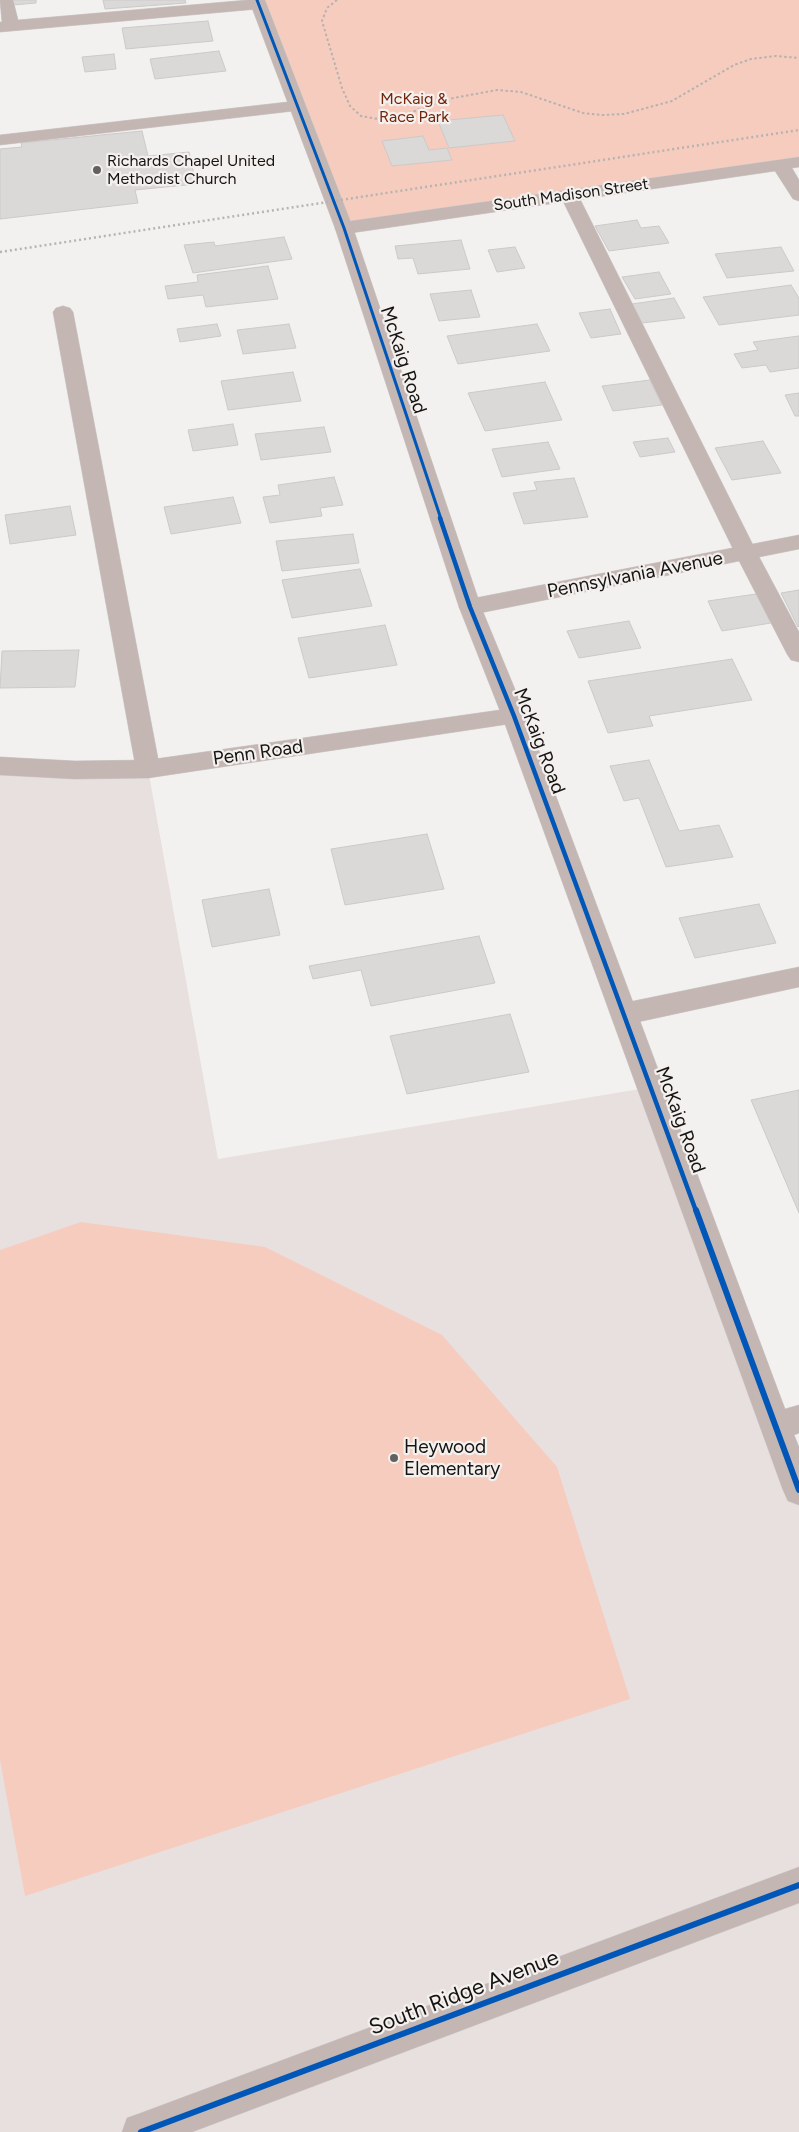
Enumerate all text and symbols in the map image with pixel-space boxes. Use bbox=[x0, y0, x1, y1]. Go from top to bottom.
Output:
park label: McKaig & Race Park bbox=[379, 89, 449, 127]
place label: Richards Chapel United Methodist Church bbox=[107, 151, 275, 189]
marker: Richards Chapel United Methodist Church bbox=[91, 164, 103, 176]
street label: South Madison Street bbox=[492, 175, 650, 215]
street label: McKaig Road bbox=[375, 303, 431, 417]
street label: Pennsylvania Avenue bbox=[545, 547, 725, 603]
street label: McKaig Road bbox=[508, 685, 570, 797]
street label: Penn Road bbox=[211, 735, 305, 771]
street label: McKaig Road bbox=[650, 1064, 710, 1176]
place label: Heywood Elementary bbox=[404, 1436, 500, 1480]
marker: Heywood Elementary bbox=[388, 1452, 400, 1464]
street label: South Ridge Avenue bbox=[365, 1945, 563, 2041]

